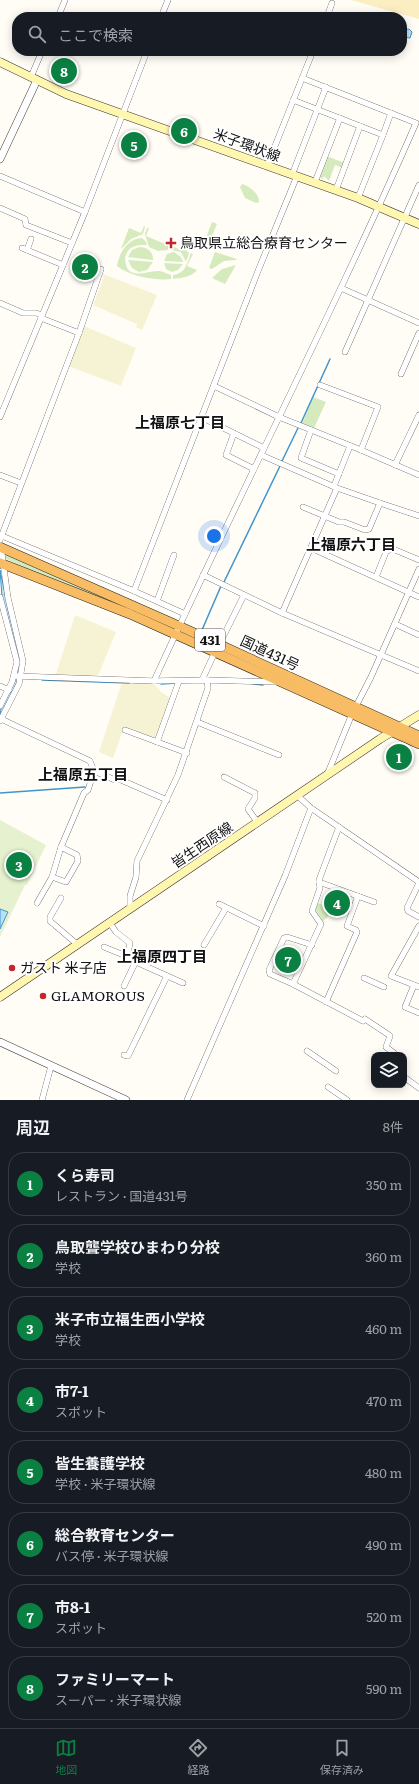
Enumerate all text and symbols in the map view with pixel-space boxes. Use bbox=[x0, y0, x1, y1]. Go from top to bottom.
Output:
search box bbox=[12, 12, 407, 56]
icon: search bbox=[26, 23, 48, 45]
text: ここで検索 bbox=[58, 23, 133, 46]
pin: 8 bbox=[51, 56, 77, 86]
pin: 6 bbox=[171, 116, 197, 146]
street label: 米子環状線 bbox=[211, 123, 284, 165]
pin: 5 bbox=[121, 130, 147, 160]
place label: 鳥取県立総合療育センター bbox=[180, 232, 348, 252]
marker: 鳥取県立総合療育センター bbox=[165, 237, 177, 249]
pin: 2 bbox=[72, 252, 98, 282]
district label: 上福原七丁目 bbox=[135, 410, 225, 433]
your location bbox=[204, 526, 224, 546]
district label: 上福原六丁目 bbox=[306, 532, 396, 555]
road number: 431 bbox=[195, 629, 225, 651]
street label: 国道431号 bbox=[238, 630, 303, 674]
pin: 1 bbox=[386, 742, 412, 772]
district label: 上福原五丁目 bbox=[38, 762, 128, 785]
street label: 皆生西原線 bbox=[167, 816, 236, 872]
pin: 3 bbox=[6, 850, 32, 880]
pin: 4 bbox=[324, 888, 350, 918]
district label: 上福原四丁目 bbox=[117, 944, 207, 967]
pin: 7 bbox=[275, 945, 301, 975]
place label: ガスト 米子店 bbox=[20, 957, 107, 977]
marker: ガスト 米子店 bbox=[7, 963, 17, 973]
place label: GLAMOROUS bbox=[51, 985, 145, 1005]
marker: GLAMOROUS bbox=[38, 991, 48, 1001]
map controls bbox=[371, 1052, 407, 1088]
button: layers bbox=[371, 1052, 407, 1088]
text: 周辺 bbox=[16, 1114, 50, 1139]
text: 8件 bbox=[383, 1117, 403, 1136]
text: くら寿司 bbox=[55, 1163, 115, 1186]
text: 1 bbox=[27, 1175, 33, 1194]
text: 350 m bbox=[366, 1175, 402, 1194]
text: レストラン · 国道431号 bbox=[55, 1186, 188, 1205]
text: 鳥取聾学校ひまわり分校 bbox=[55, 1235, 220, 1258]
text: 2 bbox=[27, 1247, 33, 1266]
text: 360 m bbox=[365, 1247, 402, 1266]
text: 学校 bbox=[55, 1258, 81, 1277]
text: 米子市立福生西小学校 bbox=[55, 1307, 205, 1330]
text: 3 bbox=[26, 1319, 34, 1338]
text: 460 m bbox=[365, 1319, 402, 1338]
text: 学校 bbox=[55, 1330, 81, 1349]
text: 市7-1 bbox=[55, 1379, 89, 1402]
text: 4 bbox=[26, 1391, 34, 1410]
text: 470 m bbox=[366, 1391, 402, 1410]
text: スポット bbox=[55, 1402, 107, 1421]
text: 皆生養護学校 bbox=[55, 1451, 145, 1474]
text: 5 bbox=[26, 1463, 34, 1482]
text: 480 m bbox=[365, 1463, 402, 1482]
text: 学校 · 米子環状線 bbox=[55, 1474, 156, 1493]
text: 総合教育センター bbox=[55, 1523, 175, 1546]
text: 6 bbox=[26, 1535, 34, 1554]
text: 490 m bbox=[365, 1535, 402, 1554]
text: バス停 · 米子環状線 bbox=[55, 1546, 169, 1565]
text: 市8-1 bbox=[55, 1595, 90, 1618]
text: 7 bbox=[26, 1607, 34, 1626]
text: 520 m bbox=[366, 1607, 402, 1626]
text: スポット bbox=[55, 1618, 107, 1637]
text: ファミリーマート bbox=[55, 1667, 175, 1690]
text: 8 bbox=[26, 1679, 34, 1698]
text: 590 m bbox=[366, 1679, 402, 1698]
text: スーパー · 米子環状線 bbox=[55, 1690, 181, 1709]
tab: 地図 bbox=[55, 1737, 77, 1777]
tab: 経路 bbox=[187, 1737, 209, 1777]
tab: 保存済み bbox=[320, 1737, 364, 1777]

